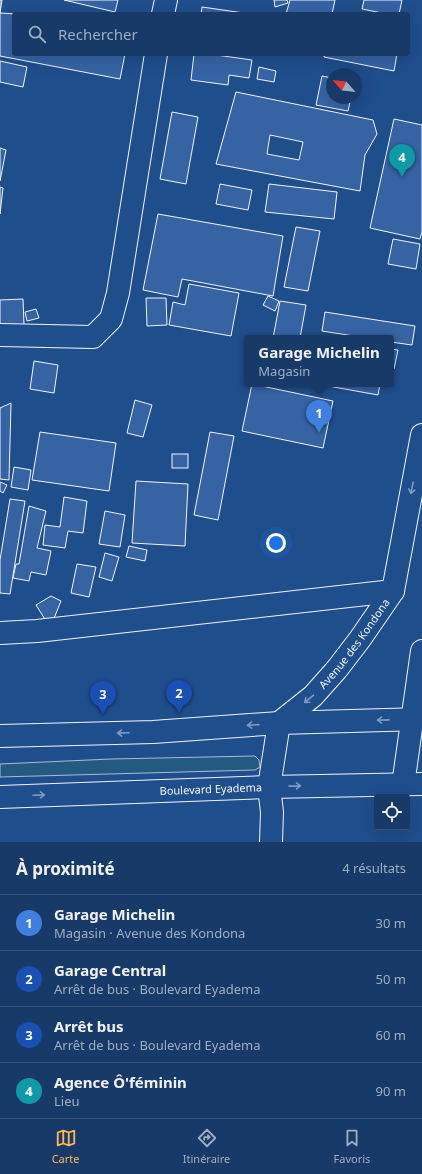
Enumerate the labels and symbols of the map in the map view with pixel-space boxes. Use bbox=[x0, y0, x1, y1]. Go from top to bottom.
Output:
north arrow bbox=[326, 68, 362, 104]
pin: 4 bbox=[389, 144, 415, 177]
pin: 1 bbox=[306, 400, 332, 433]
one-way arrow bbox=[408, 481, 416, 494]
your location bbox=[266, 533, 286, 553]
street label: Avenue des Kondona bbox=[315, 595, 393, 692]
pin: 2 bbox=[166, 680, 192, 713]
pin: 3 bbox=[90, 681, 116, 714]
one-way arrow bbox=[304, 694, 314, 703]
one-way arrow bbox=[377, 716, 390, 724]
one-way arrow bbox=[247, 721, 260, 728]
one-way arrow bbox=[117, 729, 130, 736]
street label: Boulevard Eyadema bbox=[159, 779, 262, 798]
one-way arrow bbox=[288, 783, 301, 790]
one-way arrow bbox=[32, 792, 45, 799]

